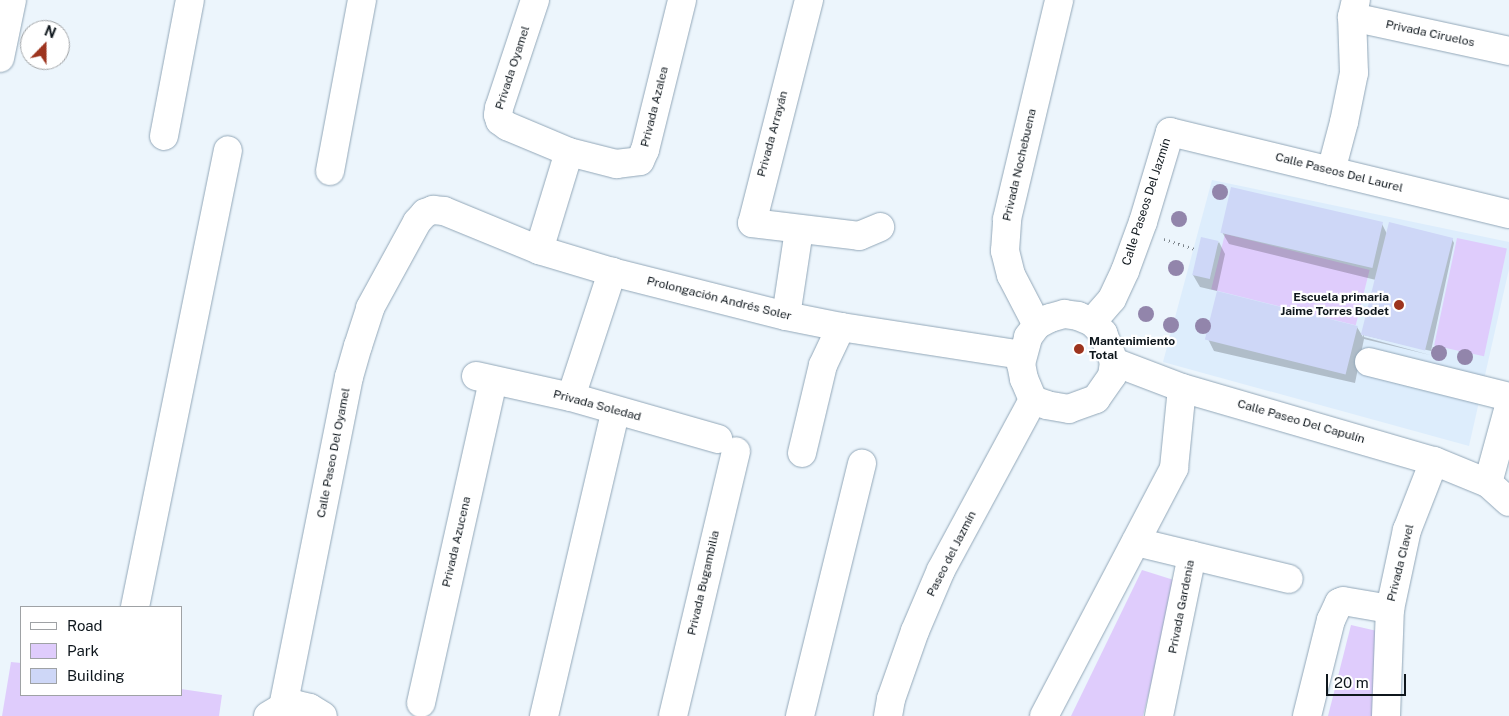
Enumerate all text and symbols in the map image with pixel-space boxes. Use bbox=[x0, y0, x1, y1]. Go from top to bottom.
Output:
street label: Privada Ciruelos bbox=[1384, 18, 1476, 50]
north arrow bbox=[20, 20, 70, 70]
text: N bbox=[42, 23, 58, 41]
street label: Privada Oyamel bbox=[493, 24, 533, 112]
street label: Privada Azalea bbox=[638, 65, 672, 149]
street label: Privada Arrayán bbox=[755, 89, 791, 179]
street label: Privada Nochebuena bbox=[1000, 107, 1040, 223]
street label: Calle Paseos Del Jazmín bbox=[1120, 137, 1174, 267]
street label: Calle Paseos Del Laurel bbox=[1274, 150, 1404, 196]
street label: Prolongación Andrés Soler bbox=[645, 274, 793, 324]
place label: Escuela primaria Jaime Torres Bodet bbox=[1280, 291, 1389, 319]
marker: Escuela primaria Jaime Torres Bodet bbox=[1393, 299, 1405, 311]
place label: Mantenimiento Total bbox=[1089, 335, 1175, 363]
marker: Mantenimiento Total bbox=[1073, 343, 1085, 355]
street label: Calle Paseo Del Oyamel bbox=[314, 387, 354, 519]
street label: Privada Soledad bbox=[551, 387, 643, 425]
street label: Calle Paseo Del Capulín bbox=[1236, 397, 1366, 447]
street label: Privada Azucena bbox=[440, 495, 474, 589]
street label: Paseo del Jazmín bbox=[924, 509, 980, 599]
street label: Privada Clavel bbox=[1384, 523, 1418, 603]
street label: Privada Bugambilia bbox=[685, 529, 723, 637]
street label: Privada Gardenia bbox=[1166, 559, 1198, 655]
legend bbox=[20, 606, 182, 696]
text: Road bbox=[67, 617, 103, 634]
text: Park bbox=[67, 642, 99, 659]
scale bar bbox=[1329, 664, 1409, 696]
text: Building bbox=[67, 667, 125, 684]
text: 20 m bbox=[1334, 674, 1369, 691]

